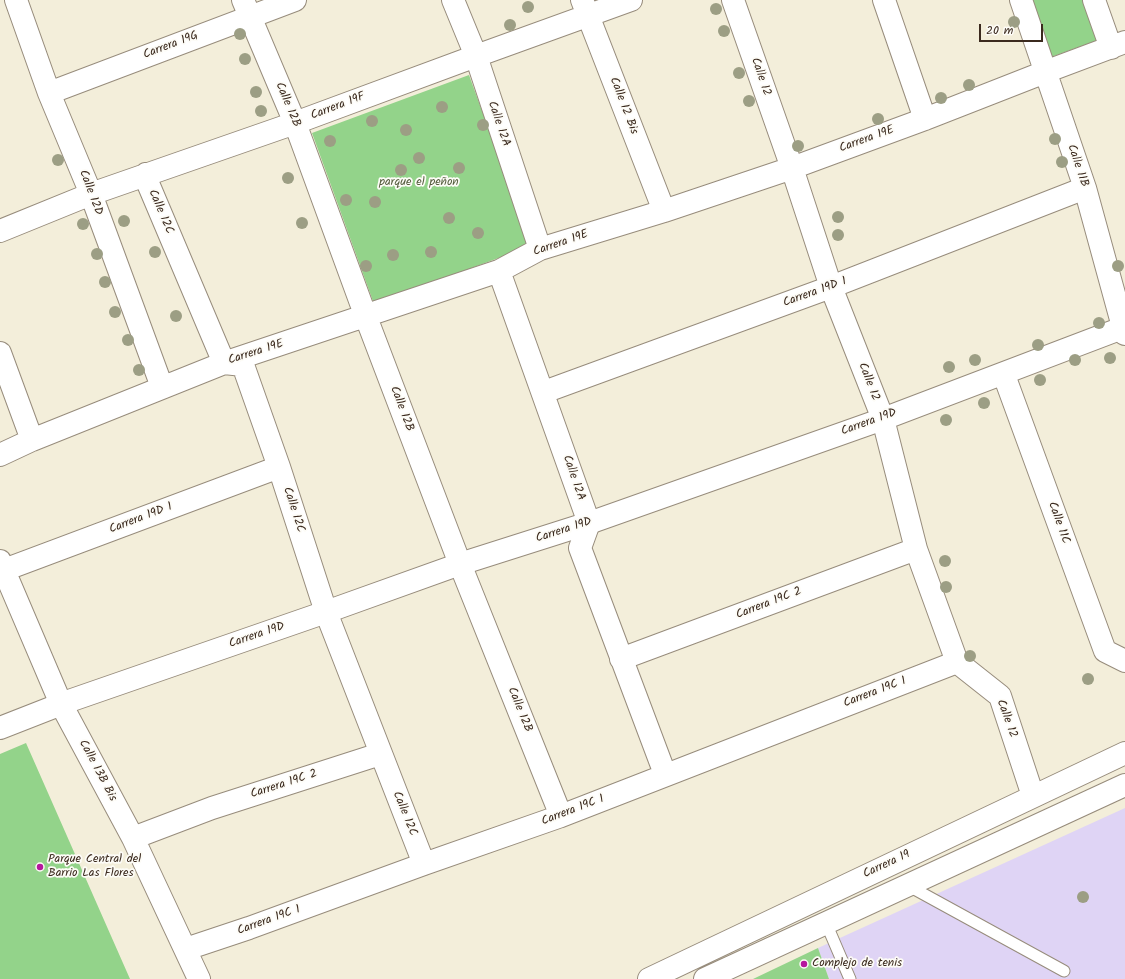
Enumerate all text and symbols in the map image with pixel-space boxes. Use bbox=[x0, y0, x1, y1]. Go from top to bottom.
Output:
scale bar bbox=[981, 16, 1045, 42]
text: 20 m bbox=[986, 21, 1013, 40]
street label: Carrera 19G bbox=[142, 29, 200, 63]
street label: Calle 12 bbox=[747, 56, 773, 98]
street label: Calle 12 Bis bbox=[606, 75, 640, 137]
street label: Calle 12B bbox=[271, 80, 303, 130]
street label: Carrera 19F bbox=[309, 90, 367, 124]
street label: Calle 12A bbox=[484, 99, 512, 149]
street label: Carrera 19E bbox=[838, 123, 896, 157]
street label: Calle 11B bbox=[1063, 143, 1091, 189]
street label: Calle 12D bbox=[75, 168, 105, 218]
park label: parque el peñon bbox=[379, 176, 459, 190]
street label: Calle 12C bbox=[144, 188, 176, 236]
street label: Carrera 19E bbox=[532, 228, 590, 260]
street label: Carrera 19D 1 bbox=[781, 275, 849, 311]
street label: Carrera 19E bbox=[227, 337, 285, 369]
street label: Calle 12 bbox=[854, 361, 882, 403]
street label: Calle 12B bbox=[386, 384, 416, 434]
street label: Carrera 19D bbox=[839, 406, 899, 440]
street label: Calle 12A bbox=[559, 453, 587, 503]
street label: Calle 12C bbox=[279, 486, 307, 534]
street label: Carrera 19D 1 bbox=[107, 500, 175, 538]
street label: Calle 11C bbox=[1044, 500, 1072, 546]
street label: Carrera 19D bbox=[534, 515, 594, 547]
street label: Carrera 19C 2 bbox=[734, 585, 804, 623]
street label: Carrera 19D bbox=[227, 620, 287, 652]
street label: Carrera 19C 1 bbox=[842, 674, 908, 712]
street label: Calle 12B bbox=[503, 685, 535, 735]
street label: Calle 12 bbox=[992, 698, 1020, 740]
street label: Calle 13B Bis bbox=[75, 738, 119, 804]
street label: Carrera 19C 2 bbox=[249, 767, 319, 803]
street label: Calle 12C bbox=[389, 790, 419, 838]
street label: Carrera 19C 1 bbox=[540, 792, 606, 830]
street label: Carrera 19 bbox=[861, 848, 913, 882]
place label: Parque Central del Barrio Las Flores bbox=[48, 853, 141, 881]
marker: Parque Central del Barrio Las Flores bbox=[35, 862, 45, 872]
street label: Carrera 19C 1 bbox=[236, 903, 302, 939]
place label: Complejo de tenis bbox=[812, 957, 902, 971]
marker: Complejo de tenis bbox=[799, 959, 809, 969]

